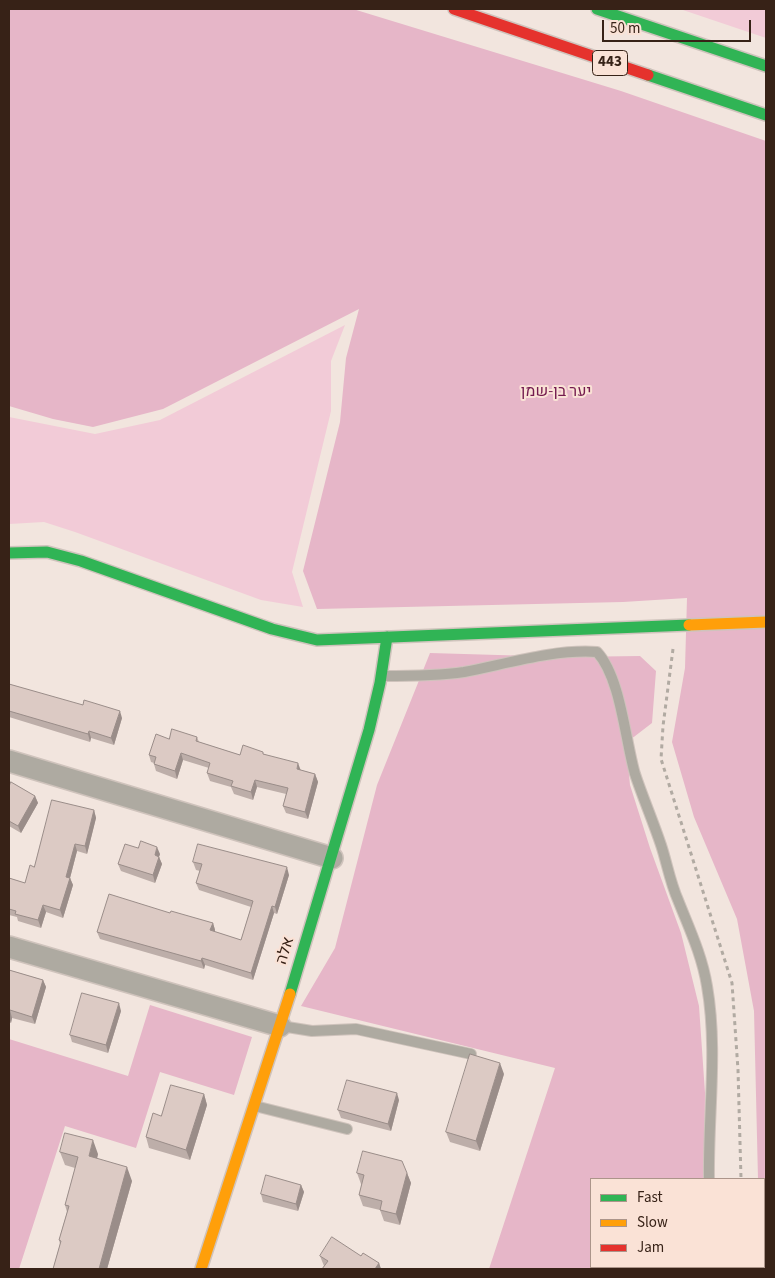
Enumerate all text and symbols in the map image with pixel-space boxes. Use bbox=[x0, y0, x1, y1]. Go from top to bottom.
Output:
scale bar bbox=[605, 10, 754, 42]
text: 50 m bbox=[610, 18, 640, 39]
road number: 443 bbox=[592, 50, 628, 76]
park label: יער בן-שמן bbox=[521, 382, 591, 402]
street label: אלה bbox=[273, 935, 299, 967]
legend bbox=[590, 1178, 765, 1268]
text: Fast bbox=[637, 1187, 663, 1208]
text: Slow bbox=[637, 1212, 668, 1233]
text: Jam bbox=[637, 1237, 664, 1258]

